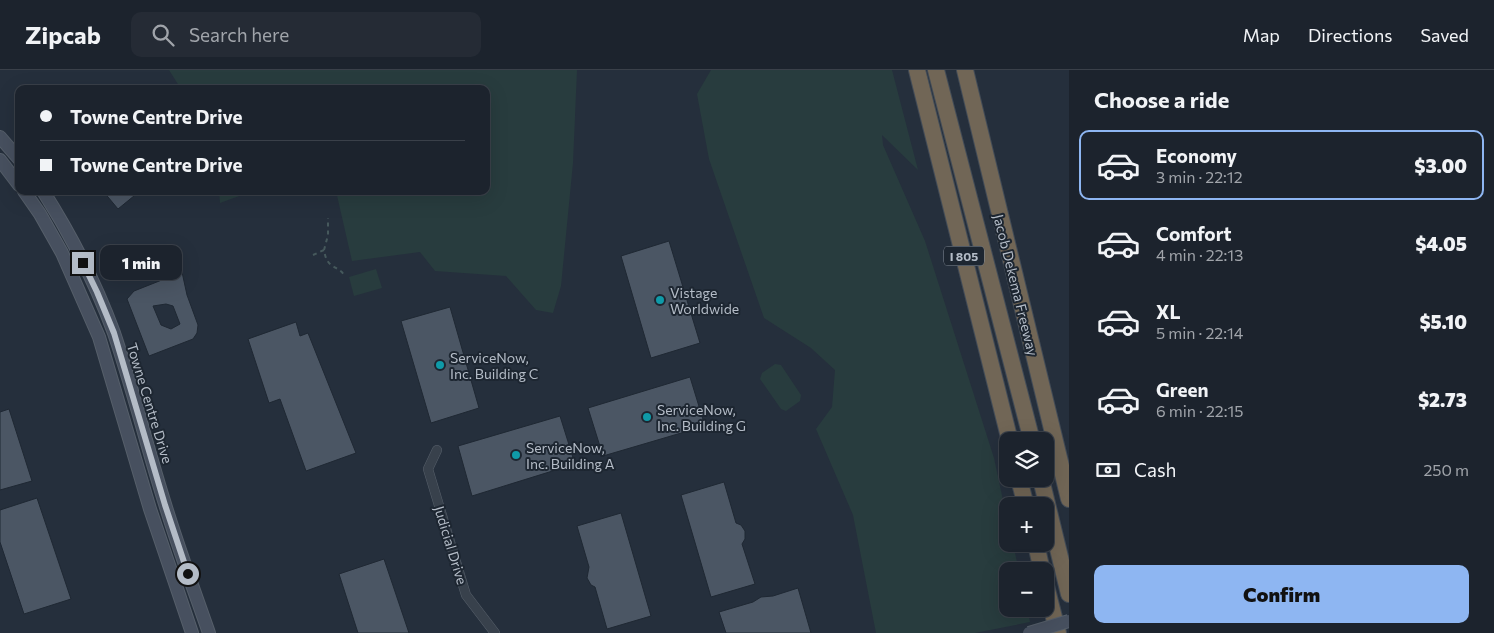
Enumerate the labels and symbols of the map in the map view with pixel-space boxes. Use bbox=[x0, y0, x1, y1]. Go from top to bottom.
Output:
street label: Jacob Dekema Freeway bbox=[990, 212, 1042, 358]
callout: 1 min bbox=[100, 246, 183, 280]
road number: I 805 bbox=[944, 247, 984, 266]
route end bbox=[72, 252, 94, 274]
place label: Vistage Worldwide bbox=[670, 284, 739, 317]
marker: Vistage Worldwide bbox=[654, 294, 666, 306]
street label: Towne Centre Drive bbox=[124, 341, 176, 465]
place label: ServiceNow, Inc. Building C bbox=[450, 349, 538, 382]
marker: ServiceNow, Inc. Building C bbox=[434, 359, 446, 371]
place label: ServiceNow, Inc. Building G bbox=[657, 401, 746, 434]
marker: ServiceNow, Inc. Building G bbox=[641, 411, 653, 423]
place label: ServiceNow, Inc. Building A bbox=[526, 439, 615, 472]
marker: ServiceNow, Inc. Building A bbox=[510, 449, 522, 461]
street label: Judicial Drive bbox=[431, 504, 471, 586]
route start bbox=[177, 563, 199, 585]

